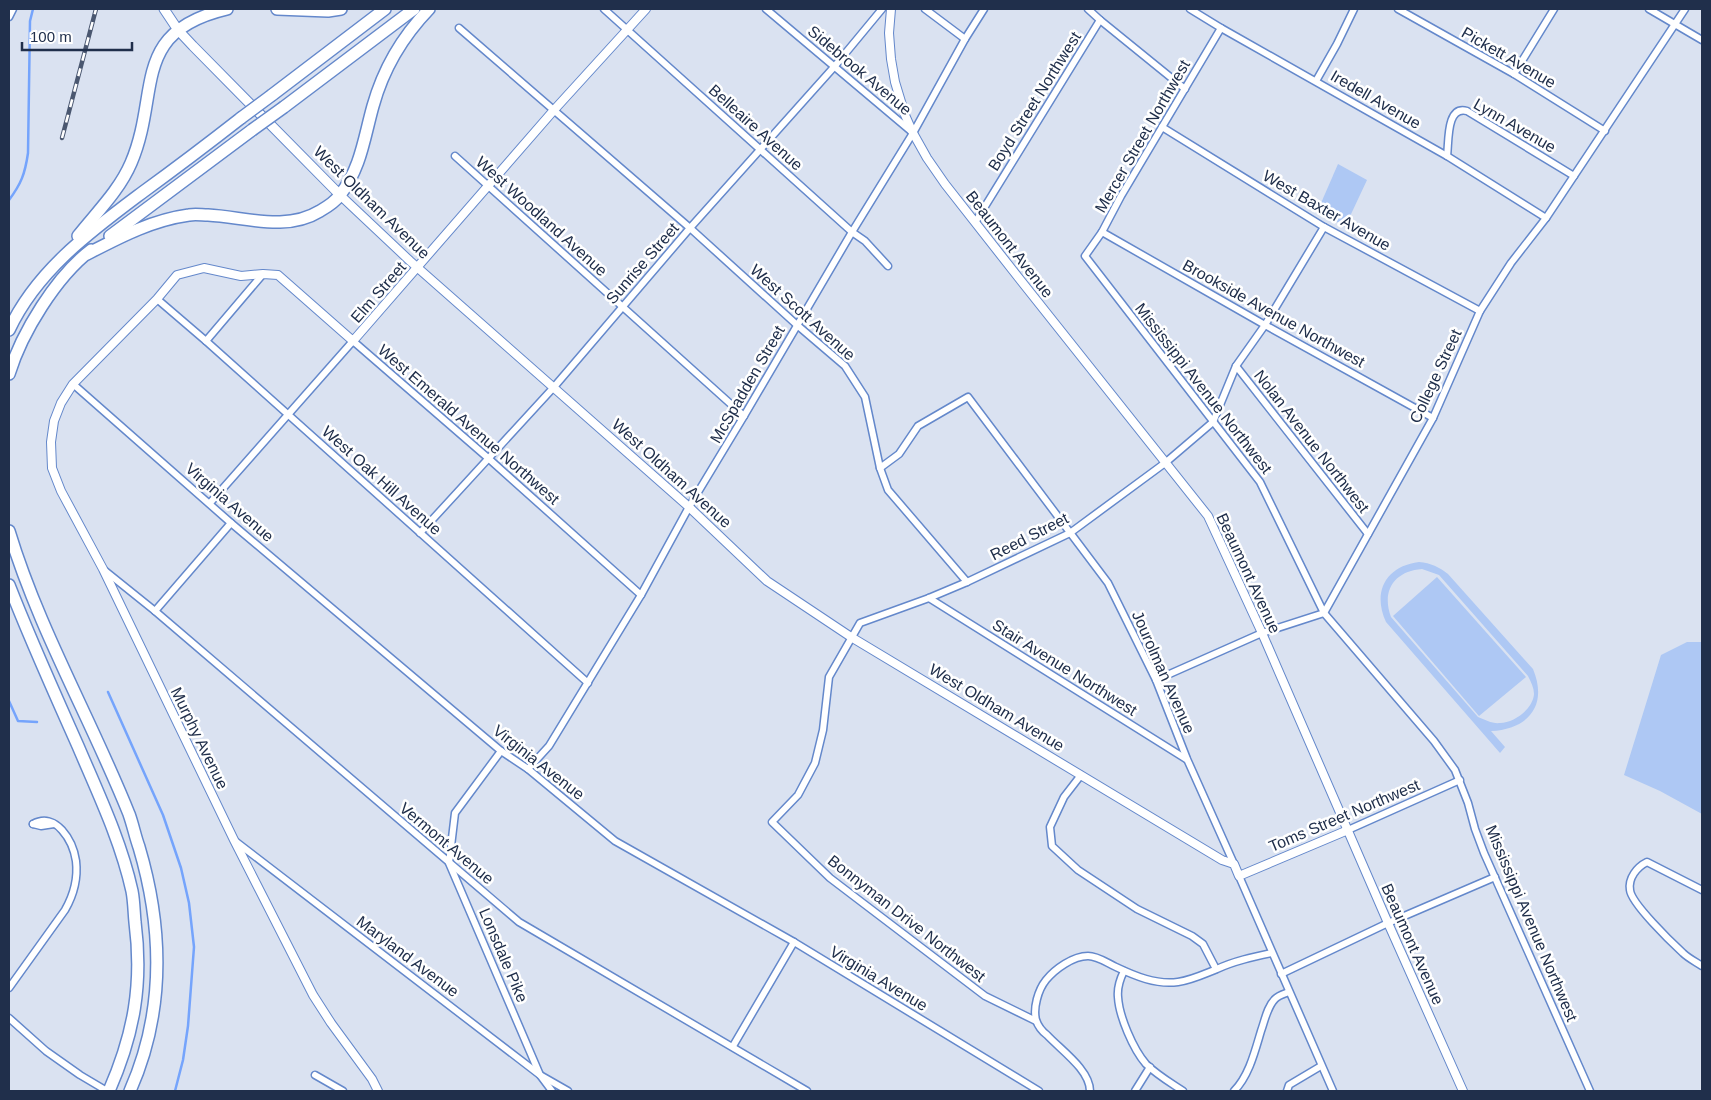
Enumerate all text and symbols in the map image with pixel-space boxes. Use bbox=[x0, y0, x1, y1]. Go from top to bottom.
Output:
scale bar bbox=[22, 20, 132, 52]
street label: Sidebrook Avenue bbox=[805, 22, 915, 119]
street label: Pickett Avenue bbox=[1459, 24, 1559, 91]
text: 100 m bbox=[30, 28, 72, 45]
street label: Boyd Street Northwest bbox=[985, 28, 1084, 174]
street label: Mercer Street Northwest bbox=[1092, 56, 1193, 216]
street label: Iredell Avenue bbox=[1328, 67, 1424, 132]
street label: Belleaire Avenue bbox=[705, 81, 806, 174]
street label: Lynn Avenue bbox=[1471, 95, 1559, 156]
street label: West Oldham Avenue bbox=[310, 143, 433, 262]
street label: West Woodland Avenue bbox=[473, 153, 611, 280]
street label: West Baxter Avenue bbox=[1260, 167, 1394, 254]
street label: Beaumont Avenue bbox=[963, 188, 1057, 301]
street label: Sunrise Street bbox=[603, 219, 682, 307]
street label: Brookside Avenue Northwest bbox=[1180, 256, 1368, 371]
street label: Elm Street bbox=[347, 258, 410, 326]
street label: West Scott Avenue bbox=[747, 261, 858, 364]
street label: Mississippi Avenue Northwest bbox=[1132, 300, 1276, 477]
street label: McSpadden Street bbox=[707, 322, 788, 446]
street label: College Street bbox=[1406, 326, 1465, 426]
street label: West Emerald Avenue Northwest bbox=[375, 341, 563, 508]
street label: Nolan Avenue Northwest bbox=[1251, 367, 1373, 516]
street label: West Oldham Avenue bbox=[609, 415, 735, 531]
street label: West Oak Hill Avenue bbox=[319, 422, 445, 538]
street label: Virginia Avenue bbox=[182, 460, 277, 545]
street label: Reed Street bbox=[987, 509, 1072, 563]
street label: Beaumont Avenue bbox=[1213, 510, 1284, 636]
street label: Jourolman Avenue bbox=[1129, 608, 1198, 736]
street label: Stair Avenue Northwest bbox=[989, 616, 1140, 719]
street label: West Oldham Avenue bbox=[926, 660, 1067, 754]
street label: Murphy Avenue bbox=[168, 685, 232, 792]
street label: Virginia Avenue bbox=[490, 722, 588, 803]
street label: Toms Street Northwest bbox=[1266, 776, 1423, 855]
street label: Vermont Avenue bbox=[396, 799, 497, 888]
street label: Mississippi Avenue Northwest bbox=[1482, 823, 1581, 1024]
street label: Bonnyman Drive Northwest bbox=[825, 852, 989, 985]
street label: Beaumont Avenue bbox=[1378, 881, 1447, 1007]
street label: Lonsdale Pike bbox=[476, 906, 531, 1005]
street label: Maryland Avenue bbox=[353, 912, 462, 1000]
street label: Virginia Avenue bbox=[827, 943, 931, 1014]

